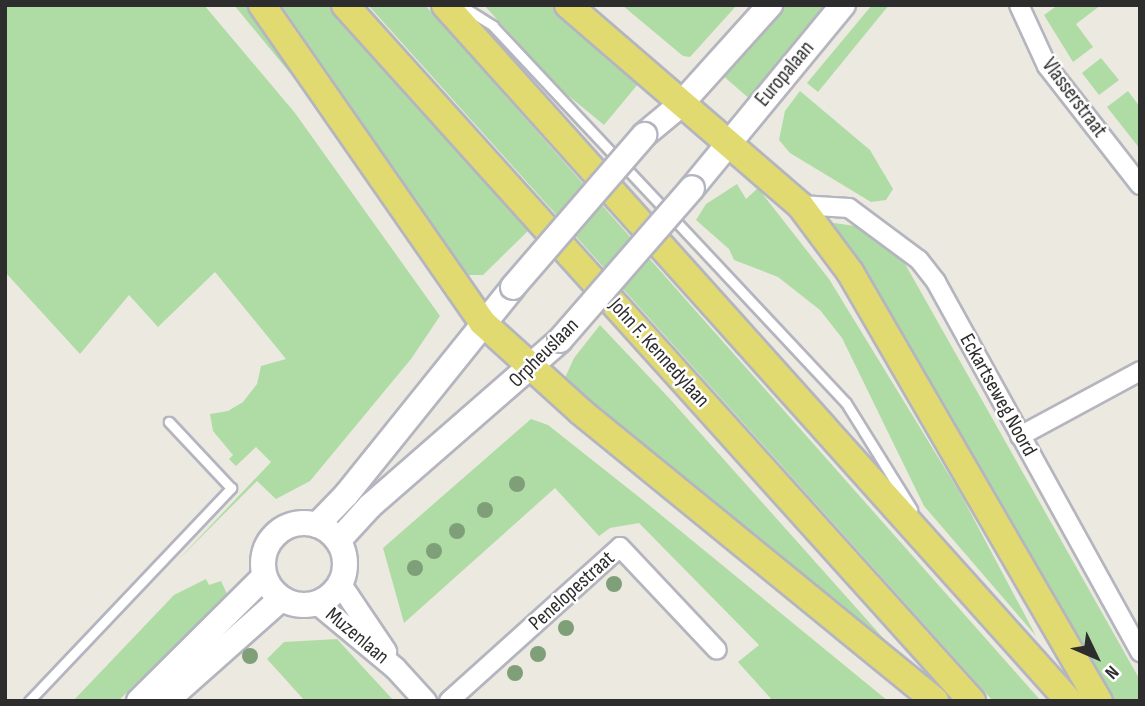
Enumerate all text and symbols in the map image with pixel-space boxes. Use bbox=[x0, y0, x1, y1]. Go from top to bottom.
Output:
street label: Europalaan bbox=[750, 36, 820, 112]
street label: Vlasserstraat bbox=[1036, 53, 1112, 143]
street label: John F. Kennedylaan bbox=[603, 293, 715, 413]
street label: Orpheuslaan bbox=[504, 313, 584, 393]
street label: Eckartseweg Noord bbox=[954, 329, 1042, 461]
street label: Penelopestraat bbox=[524, 546, 620, 636]
street label: Muzenlaan bbox=[320, 602, 394, 670]
north arrow bbox=[1061, 622, 1131, 692]
text: N bbox=[1100, 660, 1123, 684]

